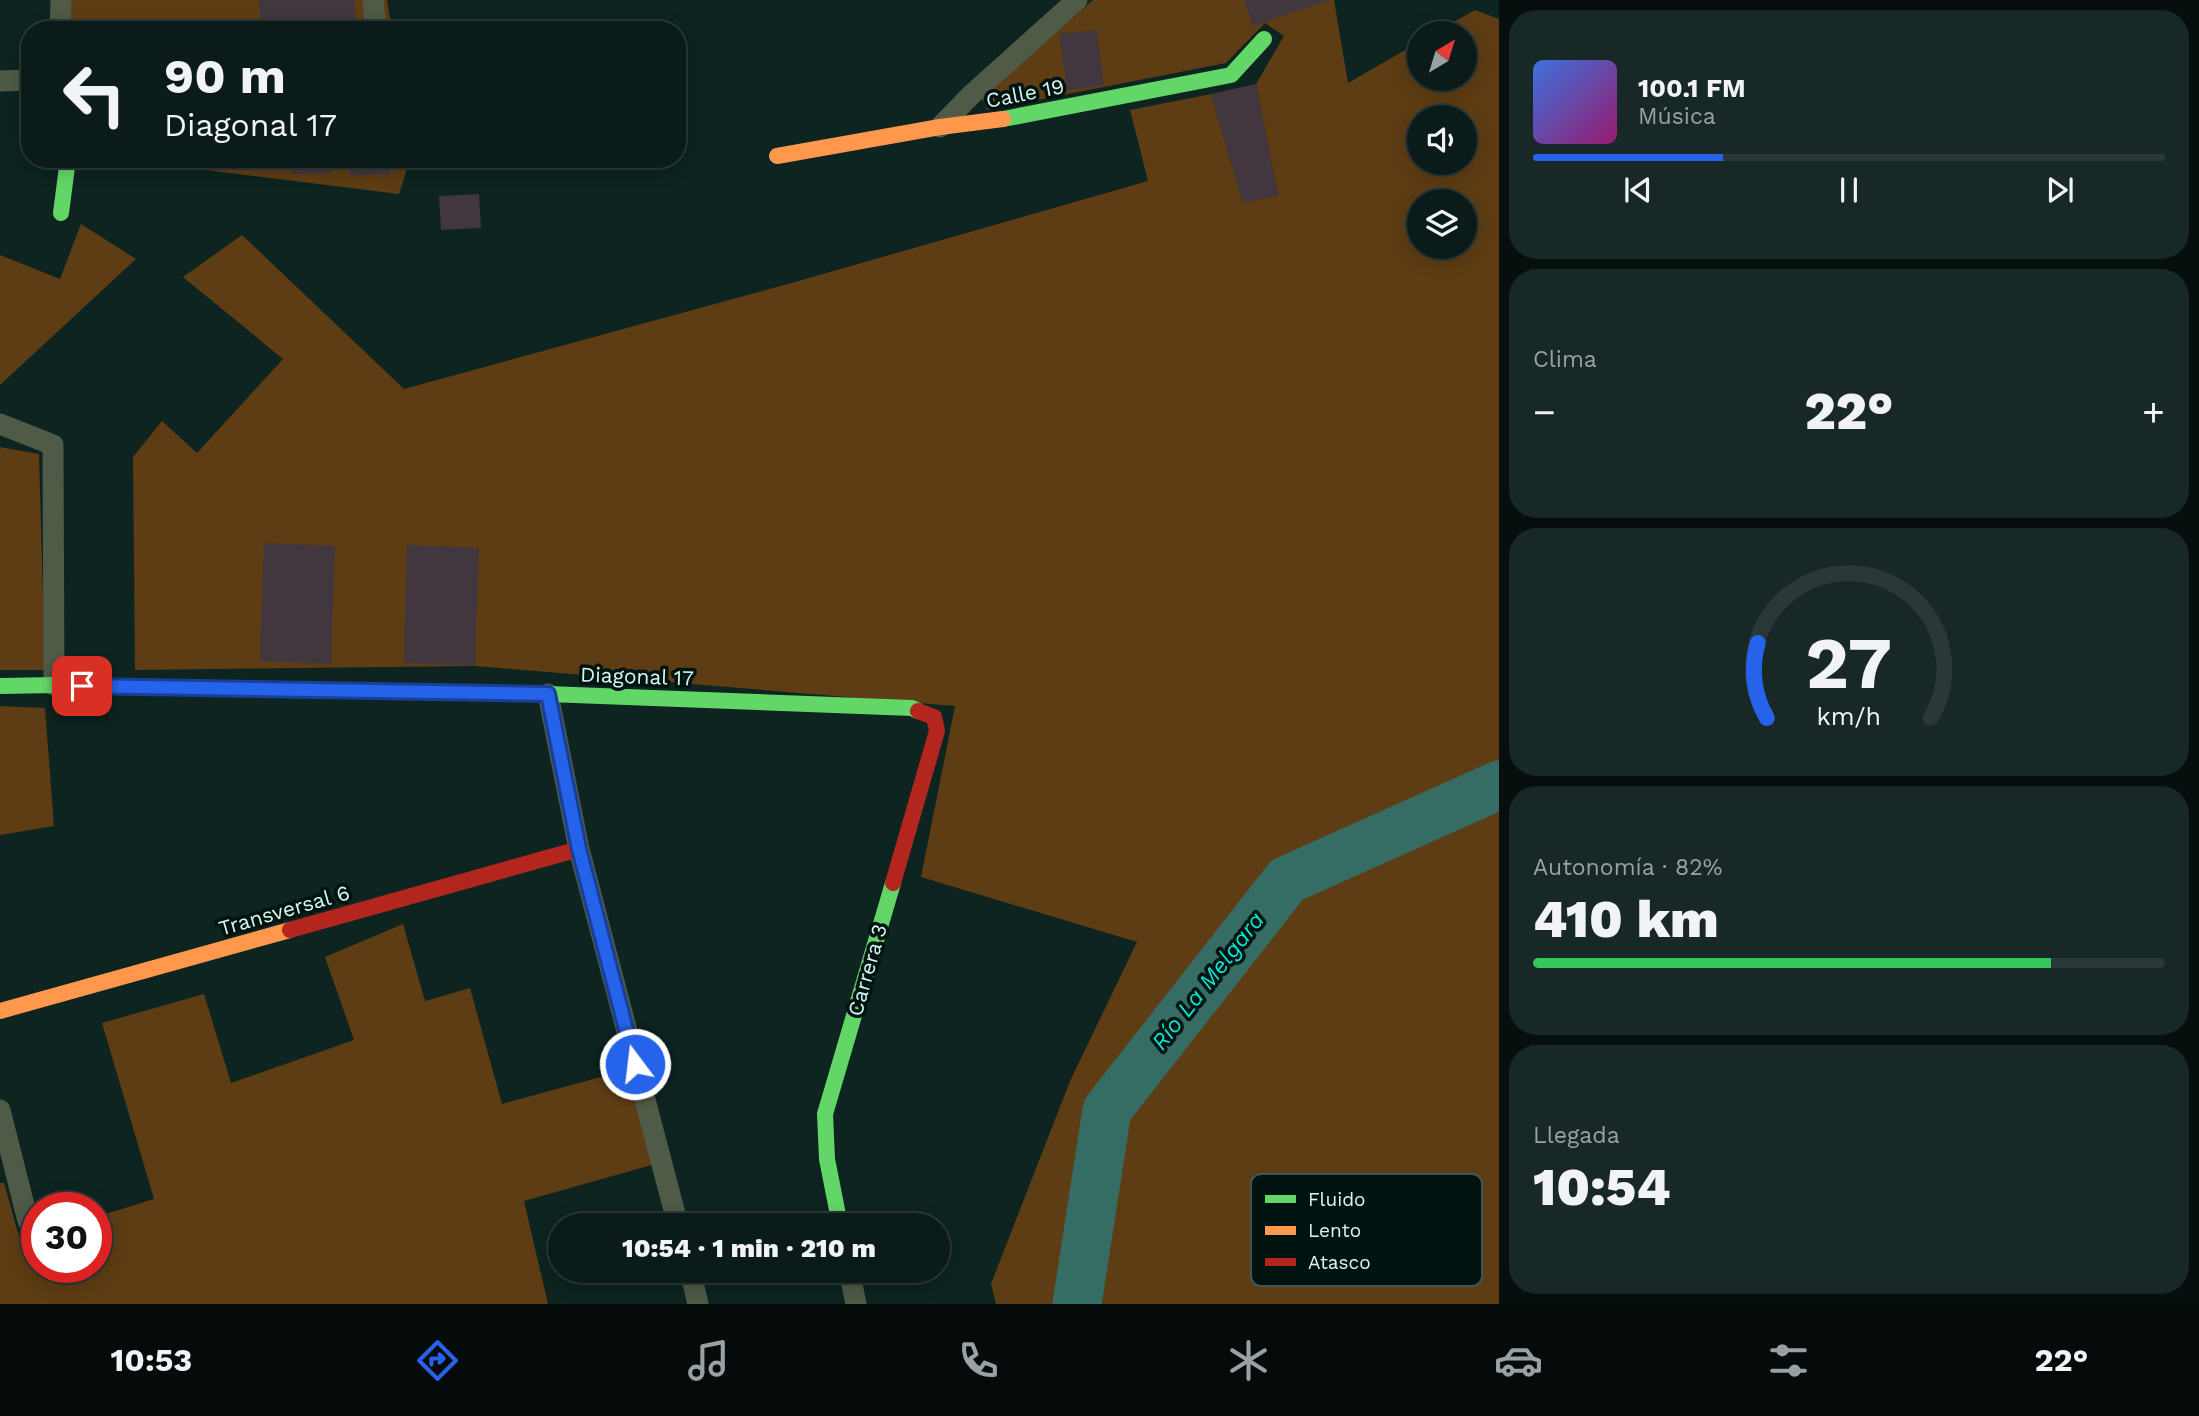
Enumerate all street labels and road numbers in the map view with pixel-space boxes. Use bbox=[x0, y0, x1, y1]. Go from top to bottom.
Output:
street label: Calle 19 bbox=[984, 73, 1066, 113]
street label: Diagonal 17 bbox=[580, 662, 694, 690]
street label: Transversal 6 bbox=[216, 879, 352, 941]
street label: Carrera 3 bbox=[842, 921, 892, 1019]

